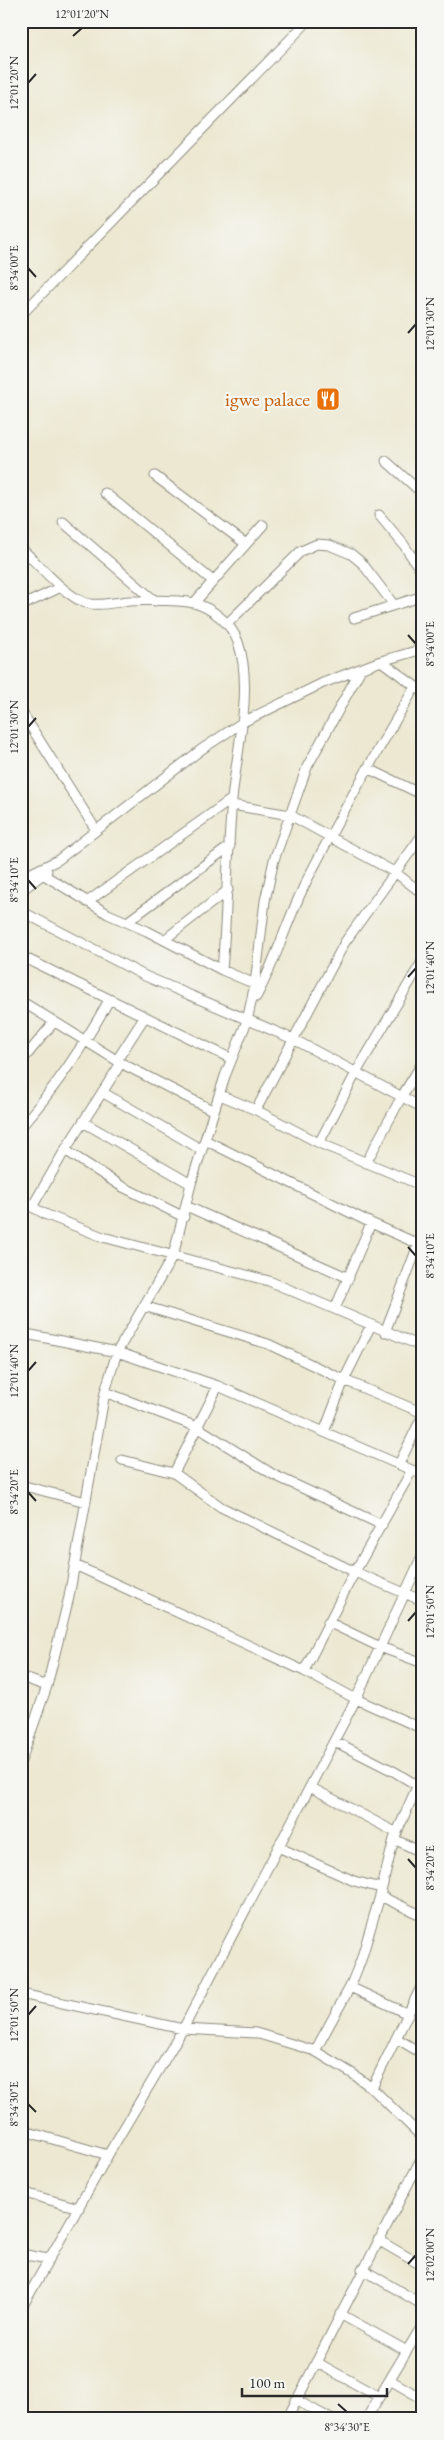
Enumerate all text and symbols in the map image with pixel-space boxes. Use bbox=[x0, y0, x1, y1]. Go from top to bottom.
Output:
text: 12°01'20"N bbox=[55, 6, 109, 22]
text: 12°01'20"N bbox=[6, 56, 22, 110]
text: 8°34'00"E bbox=[6, 245, 22, 291]
text: 12°01'30"N bbox=[422, 297, 438, 351]
place label: igwe palace bbox=[225, 386, 310, 412]
restaurant icon: igwe palace bbox=[315, 386, 341, 412]
text: 8°34'00"E bbox=[422, 621, 438, 667]
text: 12°01'30"N bbox=[6, 700, 22, 754]
text: 8°34'10"E bbox=[6, 857, 22, 903]
text: 12°01'40"N bbox=[422, 941, 438, 995]
text: 8°34'10"E bbox=[422, 1233, 438, 1279]
text: 12°01'40"N bbox=[6, 1344, 22, 1398]
text: 8°34'20"E bbox=[6, 1469, 22, 1515]
text: 12°01'50"N bbox=[422, 1585, 438, 1639]
text: 8°34'20"E bbox=[422, 1845, 438, 1891]
text: 12°01'50"N bbox=[6, 1988, 22, 2042]
text: 8°34'30"E bbox=[6, 2081, 22, 2127]
text: 12°02'00"N bbox=[422, 2228, 438, 2282]
scale bar bbox=[242, 2365, 386, 2397]
text: 100 m bbox=[249, 2373, 286, 2392]
text: 8°34'30"E bbox=[324, 2419, 370, 2435]

